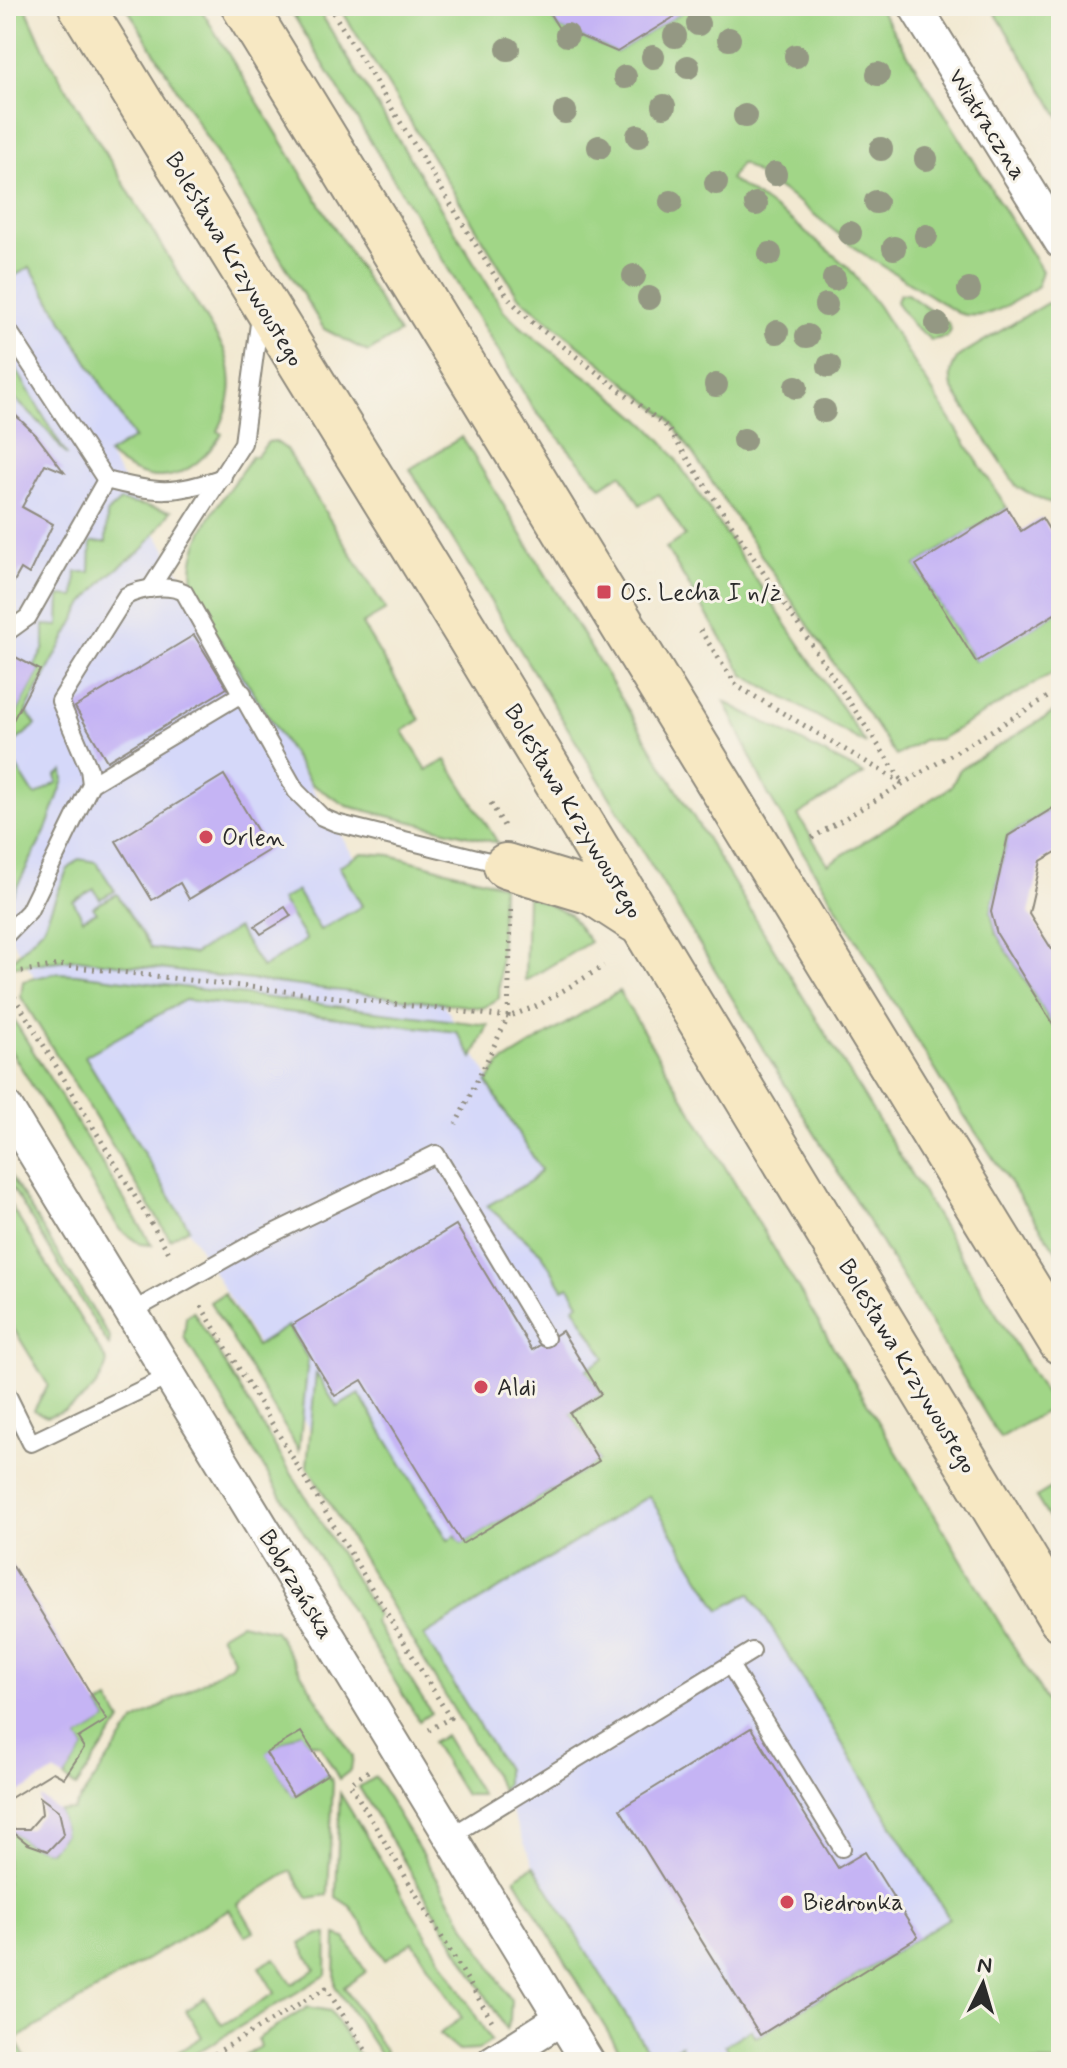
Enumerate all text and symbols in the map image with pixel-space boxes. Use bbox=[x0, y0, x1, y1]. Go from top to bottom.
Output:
street label: Wiatraczna bbox=[940, 63, 1033, 186]
street label: Bolesława Krzywoustego bbox=[157, 147, 310, 373]
place label: Os. Lecha I n/ż bbox=[620, 578, 782, 609]
marker: Os. Lecha I n/ż bbox=[595, 583, 613, 601]
street label: Bolesława Krzywoustego bbox=[496, 699, 649, 925]
place label: Orlen bbox=[222, 823, 285, 854]
marker: Orlen bbox=[197, 828, 215, 846]
street label: Bolesława Krzywoustego bbox=[830, 1254, 983, 1480]
place label: Aldi bbox=[497, 1373, 536, 1404]
marker: Aldi bbox=[472, 1378, 490, 1396]
street label: Bobrzańska bbox=[251, 1524, 341, 1645]
place label: Biedronka bbox=[803, 1888, 904, 1919]
marker: Biedronka bbox=[778, 1893, 796, 1911]
north arrow bbox=[943, 1944, 1023, 2024]
text: N bbox=[976, 1951, 993, 1981]

